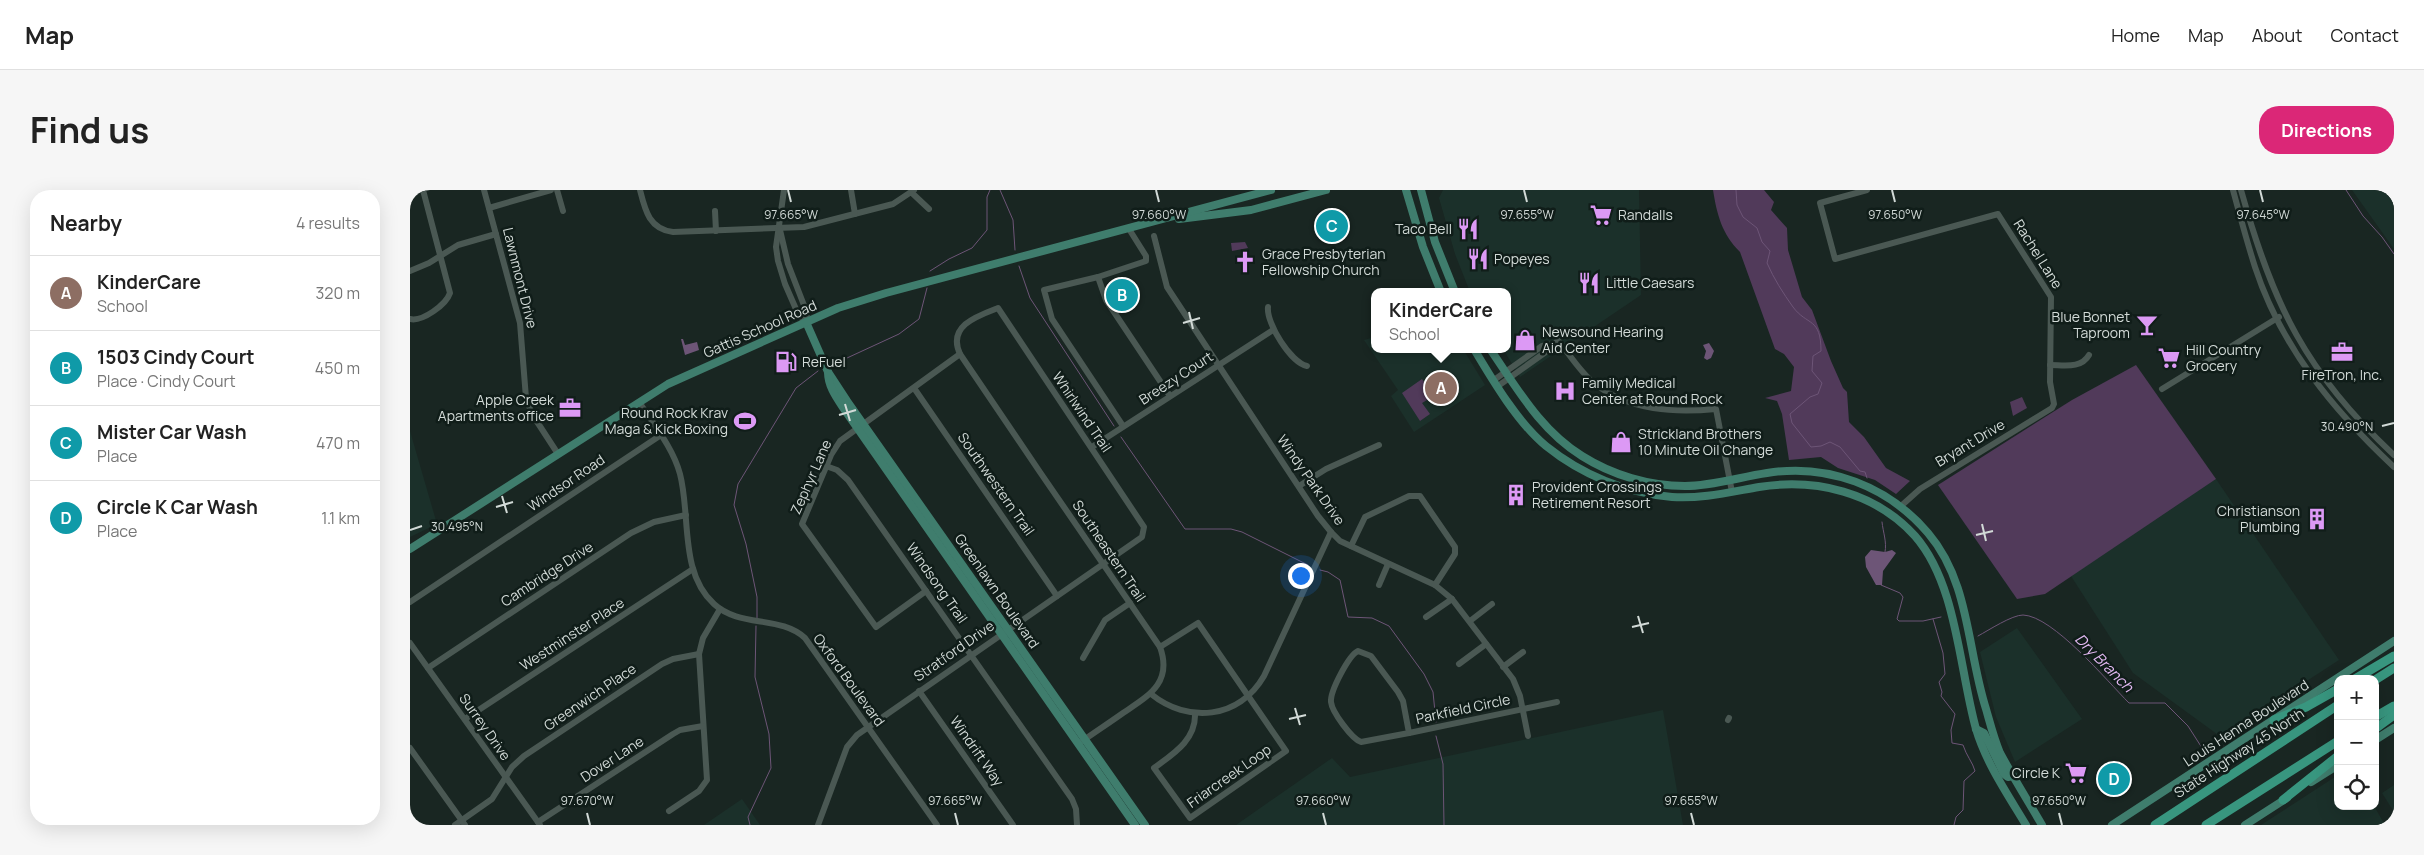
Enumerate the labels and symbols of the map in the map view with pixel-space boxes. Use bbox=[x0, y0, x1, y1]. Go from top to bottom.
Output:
supermarket icon: Randalls bbox=[1588, 202, 1614, 228]
place label: Randalls bbox=[1618, 205, 1673, 224]
text: 97.665°W bbox=[764, 206, 819, 223]
text: 97.660°W bbox=[1132, 206, 1187, 223]
text: 97.655°W bbox=[1500, 206, 1555, 223]
text: 97.650°W bbox=[1868, 206, 1923, 223]
text: 97.645°W bbox=[2236, 206, 2291, 223]
pin: C bbox=[1316, 207, 1348, 245]
street label: Rachel Lane bbox=[2010, 215, 2067, 292]
restaurant icon: Taco Bell bbox=[1455, 216, 1481, 242]
place label: Taco Bell bbox=[1395, 219, 1452, 238]
street label: Lawnmont Drive bbox=[499, 225, 542, 330]
place label: Grace Presbyterian Fellowship Church bbox=[1262, 244, 1386, 279]
restaurant icon: Popeyes bbox=[1465, 246, 1491, 272]
church icon: Grace Presbyterian Fellowship Church bbox=[1232, 249, 1258, 275]
place label: Popeyes bbox=[1494, 249, 1550, 268]
restaurant icon: Little Caesars bbox=[1576, 270, 1602, 296]
place label: Little Caesars bbox=[1606, 273, 1694, 292]
pin: B bbox=[1106, 276, 1138, 314]
street label: Gattis School Road bbox=[700, 295, 819, 362]
place label: Blue Bonnet Taproom bbox=[2052, 307, 2130, 342]
bar icon: Blue Bonnet Taproom bbox=[2134, 312, 2160, 338]
place label: Newsound Hearing Aid Center bbox=[1542, 322, 1664, 357]
shop icon: Newsound Hearing Aid Center bbox=[1512, 327, 1538, 353]
office icon: FireTron, Inc. bbox=[2329, 339, 2355, 365]
place label: Hill Country Grocery bbox=[2186, 340, 2262, 375]
supermarket icon: Hill Country Grocery bbox=[2156, 345, 2182, 371]
street label: Breezy Court bbox=[1135, 346, 1217, 409]
fuel station icon: ReFuel bbox=[773, 349, 799, 375]
place label: ReFuel bbox=[802, 352, 846, 371]
place label: FireTron, Inc. bbox=[2302, 365, 2382, 384]
street label: Whirlwind Trail bbox=[1049, 368, 1116, 456]
pin: A bbox=[1425, 369, 1457, 407]
place label: Family Medical Center at Round Rock bbox=[1582, 373, 1723, 408]
hospital icon: Family Medical Center at Round Rock bbox=[1552, 378, 1578, 404]
place label: Apple Creek Apartments office bbox=[438, 390, 555, 425]
office icon: Apple Creek Apartments office bbox=[557, 395, 583, 421]
place label: Round Rock Krav Maga & Kick Boxing bbox=[605, 403, 728, 438]
sports icon: Round Rock Krav Maga & Kick Boxing bbox=[732, 408, 758, 434]
street label: Bryant Drive bbox=[1931, 414, 2008, 471]
text: 30.490°N bbox=[2321, 418, 2373, 435]
place label: Strickland Brothers 10 Minute Oil Change bbox=[1638, 424, 1773, 459]
street label: Southwestern Trail bbox=[954, 428, 1039, 539]
shop icon: Strickland Brothers 10 Minute Oil Change bbox=[1608, 429, 1634, 455]
street label: Windy Park Drive bbox=[1273, 431, 1350, 529]
street label: Zephyr Lane bbox=[786, 436, 835, 517]
street label: Windsor Road bbox=[523, 450, 608, 515]
place label: Provident Crossings Retirement Resort bbox=[1532, 477, 1662, 512]
building icon: Provident Crossings Retirement Resort bbox=[1503, 482, 1529, 508]
street label: Southeastern Trail bbox=[1068, 496, 1150, 605]
place label: Christianson Plumbing bbox=[2217, 501, 2300, 536]
building icon: Christianson Plumbing bbox=[2304, 506, 2330, 532]
text: 30.495°N bbox=[431, 518, 483, 535]
street label: Greenlawn Boulevard bbox=[951, 530, 1044, 652]
street label: Cambridge Drive bbox=[497, 537, 597, 611]
street label: Windsong Trail bbox=[903, 539, 972, 627]
your location bbox=[1288, 563, 1314, 589]
street label: Westminster Place bbox=[516, 593, 628, 674]
street label: Stratford Drive bbox=[910, 616, 998, 685]
water label: Dry Branch bbox=[2070, 629, 2139, 697]
street label: Oxford Boulevard bbox=[809, 630, 889, 730]
street label: Greenwich Place bbox=[540, 659, 640, 734]
street label: Louis Henna Boulevard bbox=[2179, 675, 2312, 770]
street label: Surrey Drive bbox=[455, 689, 516, 764]
street label: Parkfield Circle bbox=[1414, 689, 1512, 728]
street label: State Highway 45 North bbox=[2170, 703, 2307, 802]
street label: Windrift Way bbox=[946, 712, 1009, 790]
street label: Dover Lane bbox=[577, 731, 647, 786]
street label: Friarcreek Loop bbox=[1183, 739, 1275, 812]
supermarket icon: Circle K bbox=[2063, 760, 2089, 786]
pin: D bbox=[2098, 760, 2130, 798]
place label: Circle K bbox=[2012, 763, 2061, 782]
text: 97.670°W bbox=[561, 792, 614, 809]
text: 97.665°W bbox=[928, 792, 983, 809]
text: 97.660°W bbox=[1296, 792, 1351, 809]
text: 97.655°W bbox=[1664, 792, 1719, 809]
text: 97.650°W bbox=[2032, 792, 2087, 809]

